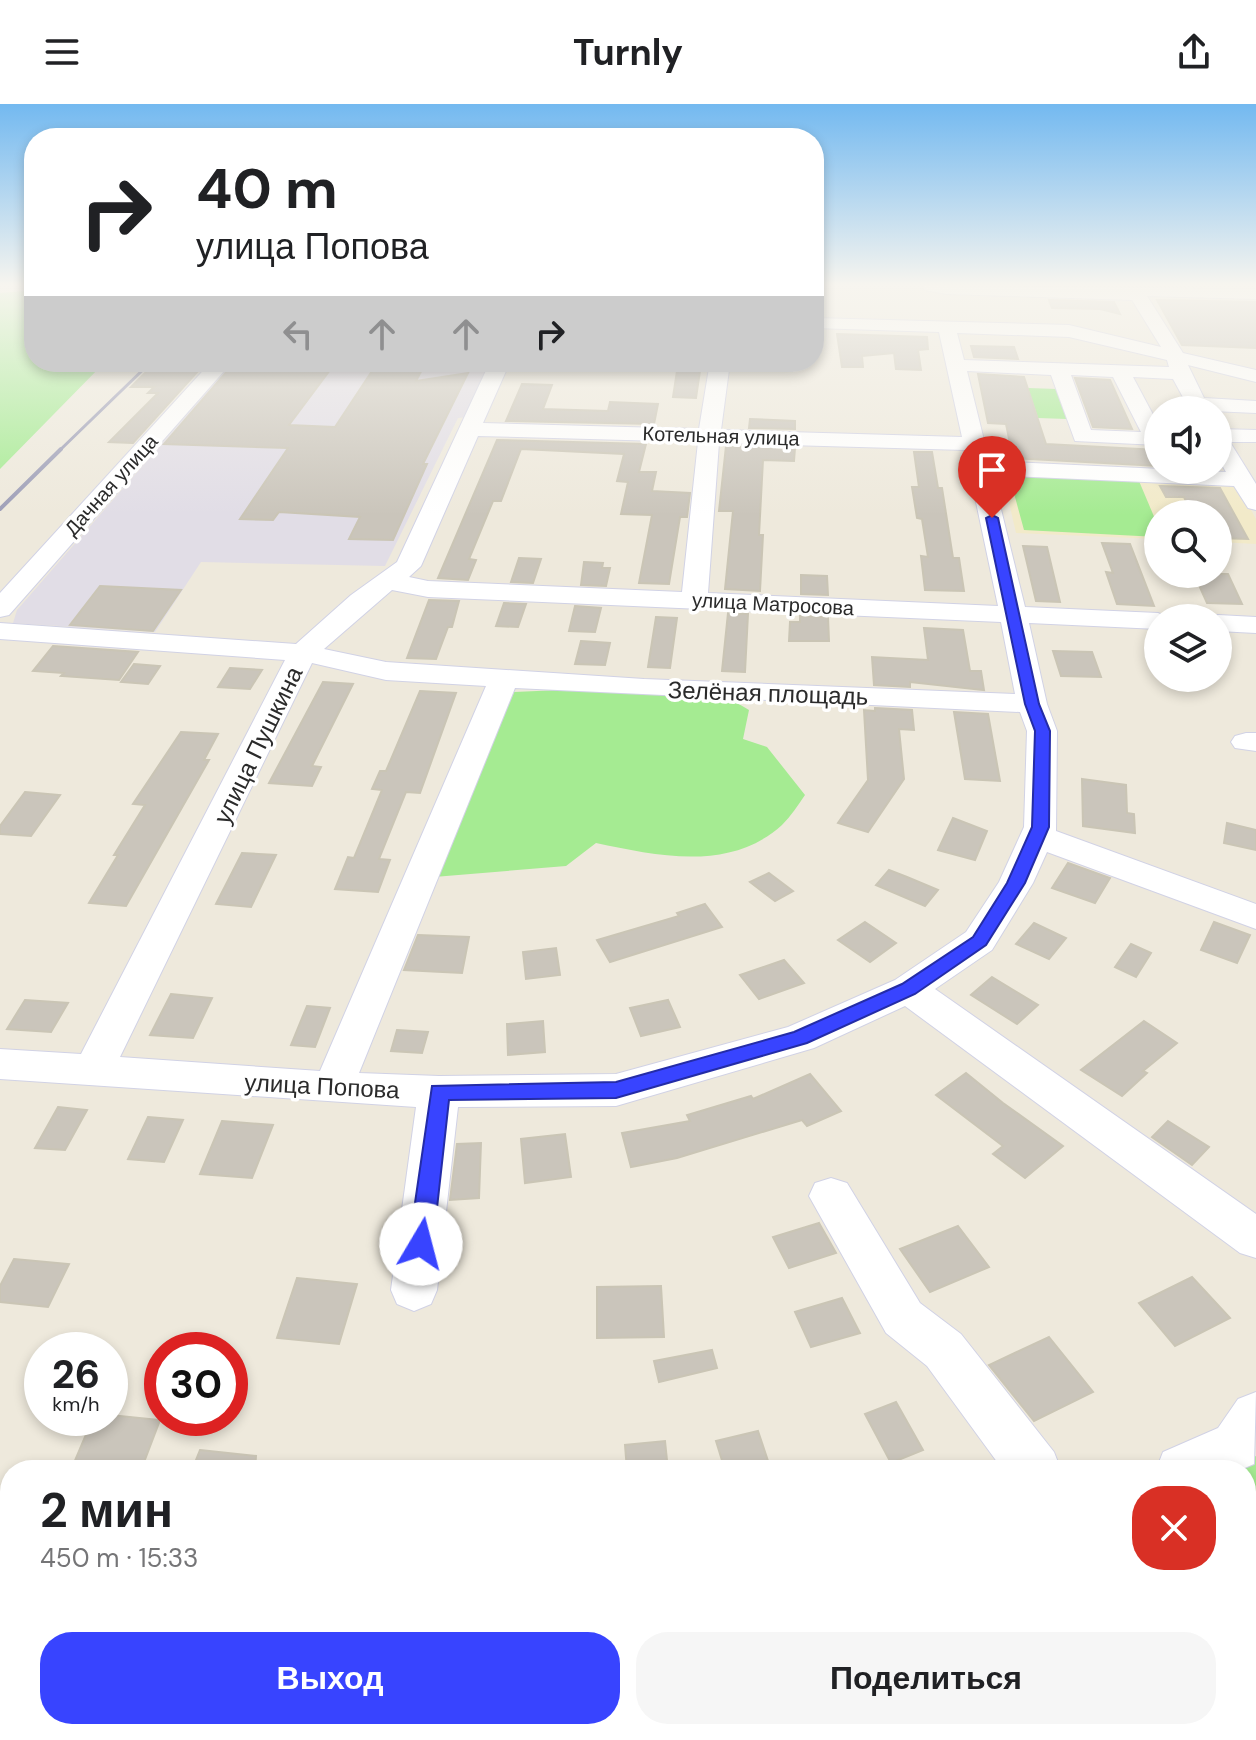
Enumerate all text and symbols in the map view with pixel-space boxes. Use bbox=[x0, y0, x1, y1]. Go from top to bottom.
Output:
text: Turnly bbox=[573, 29, 683, 76]
icon: menu bbox=[40, 30, 84, 74]
icon: share bbox=[1172, 30, 1216, 74]
text: 40 m bbox=[196, 152, 338, 225]
icon: right bbox=[64, 160, 168, 264]
text: улица Попова bbox=[196, 223, 429, 270]
icon: left bbox=[276, 312, 320, 356]
icon: ahead bbox=[360, 312, 404, 356]
icon: ahead bbox=[444, 312, 488, 356]
icon: right bbox=[528, 312, 572, 356]
map controls bbox=[1144, 396, 1232, 692]
button: sound bbox=[1144, 396, 1232, 484]
street label: Котельная улица bbox=[642, 420, 801, 452]
street label: Дачная улица bbox=[59, 428, 164, 541]
pin bbox=[958, 436, 1026, 518]
icon: arrive bbox=[970, 448, 1014, 492]
button: search bbox=[1144, 500, 1232, 588]
street label: улица Матросова bbox=[691, 587, 856, 621]
button: layers bbox=[1144, 604, 1232, 692]
street label: улица Пушкина bbox=[207, 661, 310, 829]
street label: Зелёная площадь bbox=[667, 674, 869, 712]
street label: улица Попова bbox=[244, 1066, 401, 1106]
position arrow bbox=[379, 1202, 463, 1286]
speed limit sign: 30 bbox=[144, 1332, 248, 1436]
text: 26 bbox=[52, 1348, 100, 1400]
text: km/h bbox=[52, 1391, 100, 1417]
text: 2 мин bbox=[40, 1479, 173, 1542]
button: close bbox=[1132, 1486, 1216, 1570]
text: 450 m · 15:33 bbox=[40, 1541, 198, 1575]
button: Выход bbox=[40, 1632, 620, 1724]
button: Поделиться bbox=[636, 1632, 1216, 1724]

